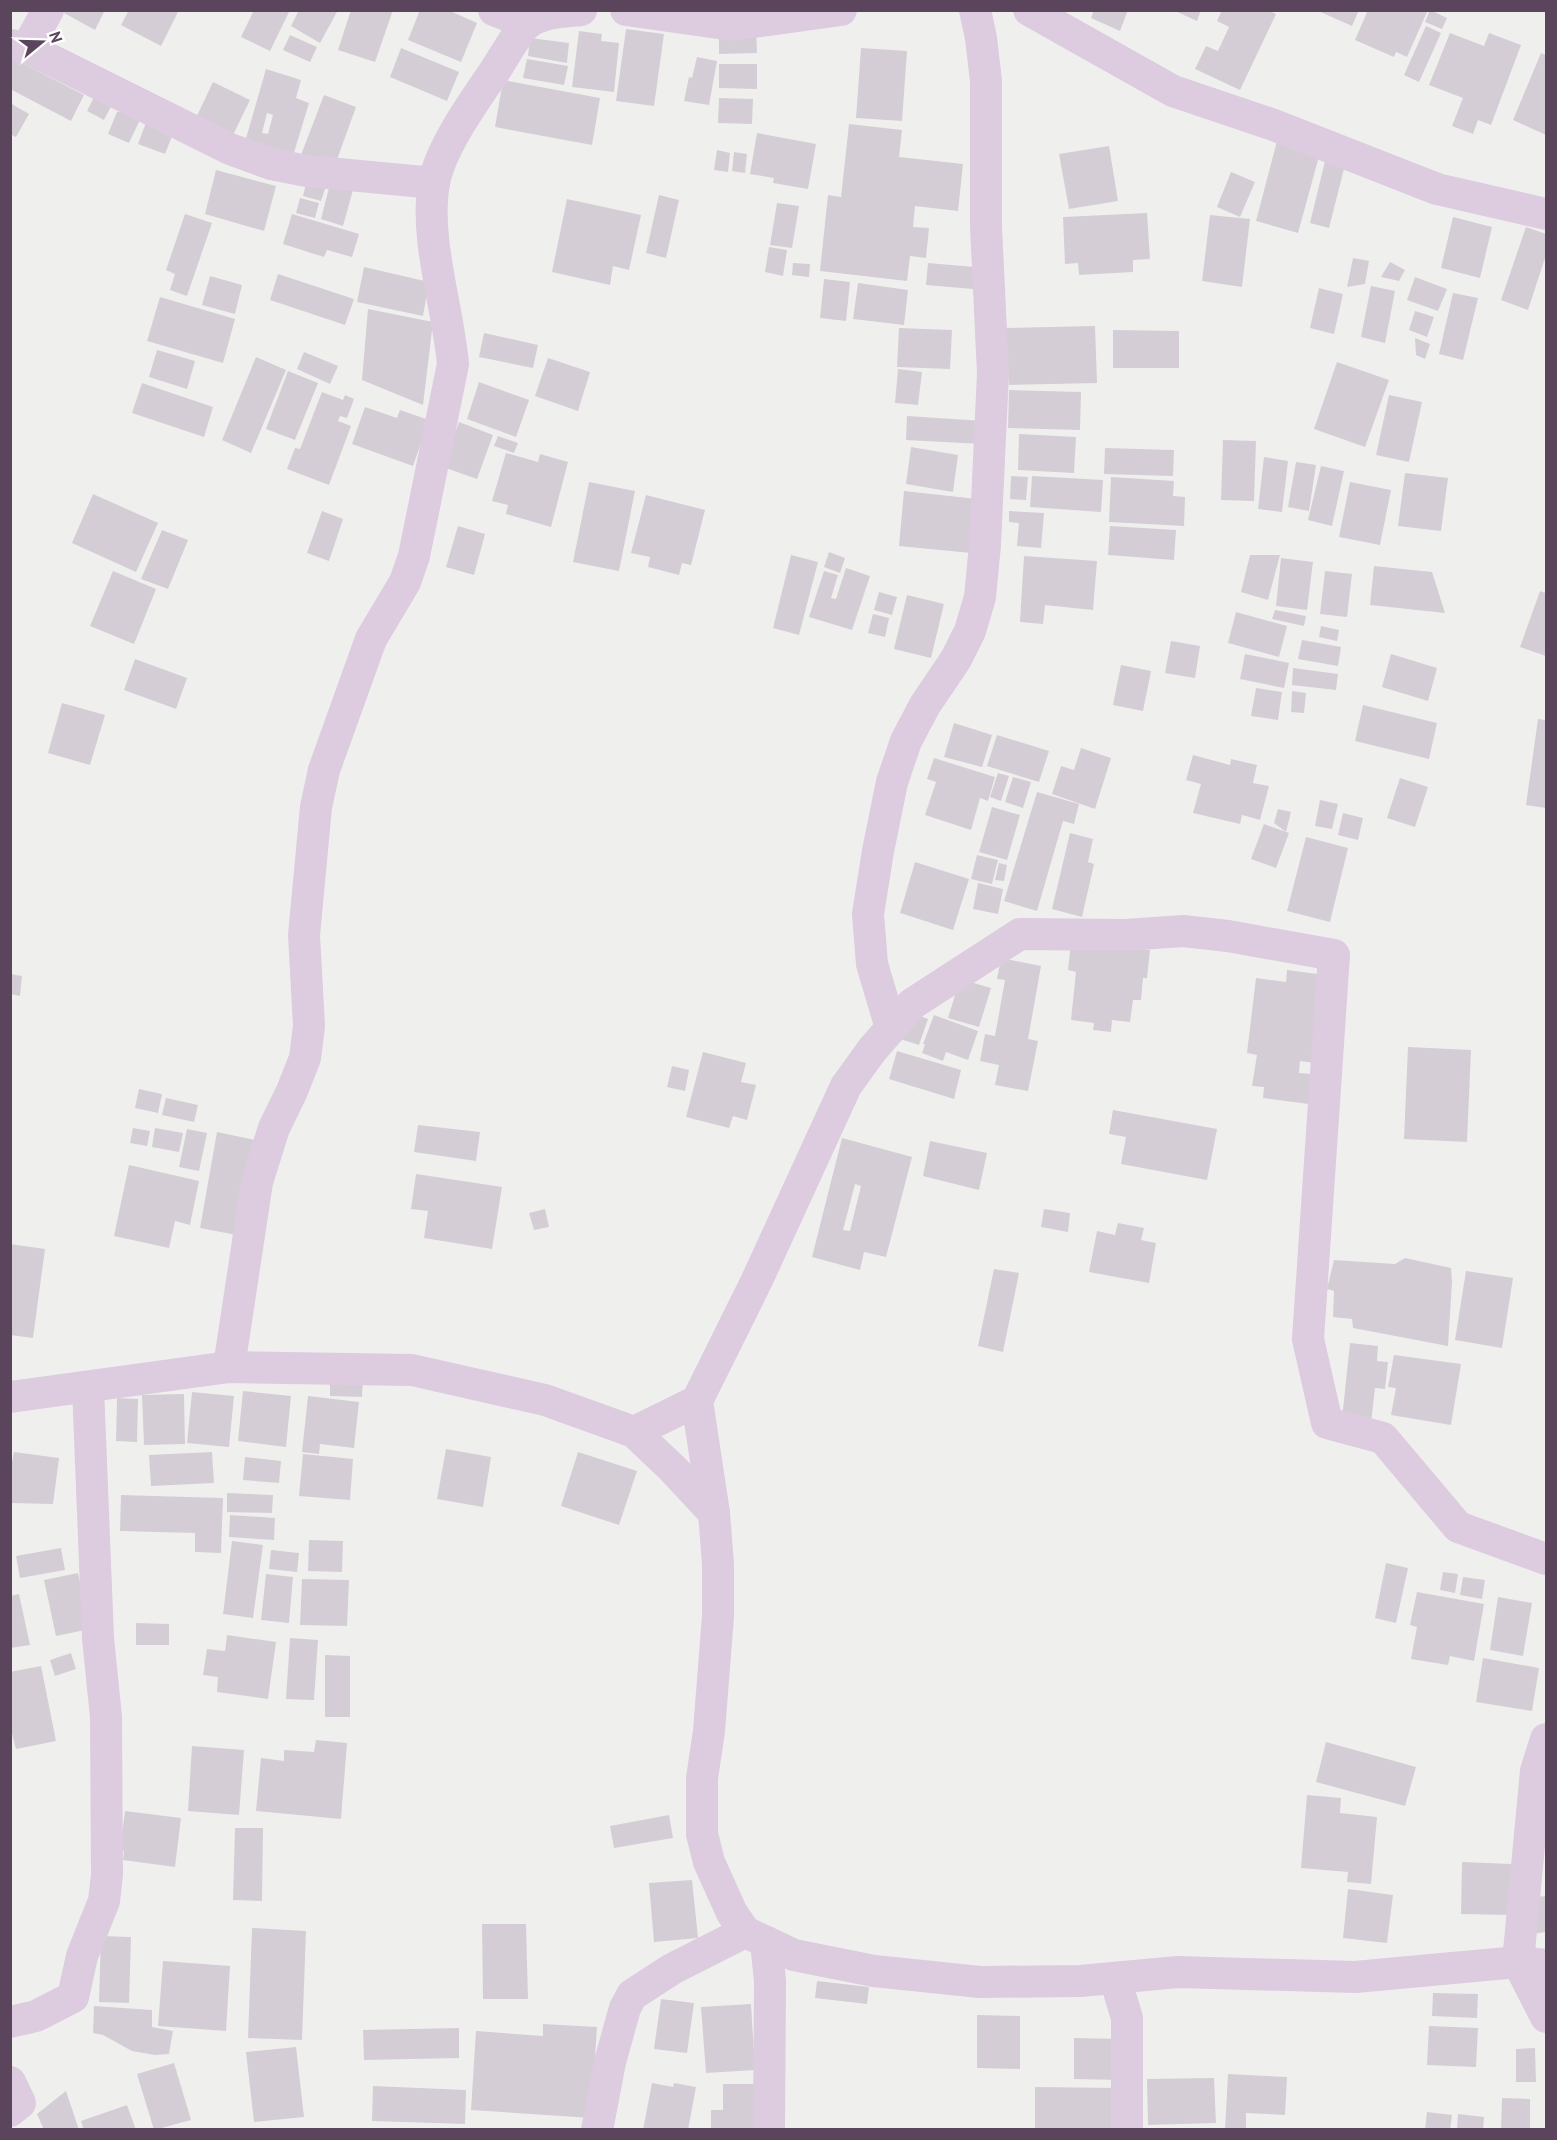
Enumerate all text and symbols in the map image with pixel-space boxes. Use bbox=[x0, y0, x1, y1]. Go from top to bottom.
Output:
north arrow bbox=[12, 12, 72, 72]
text: N bbox=[45, 29, 67, 45]

